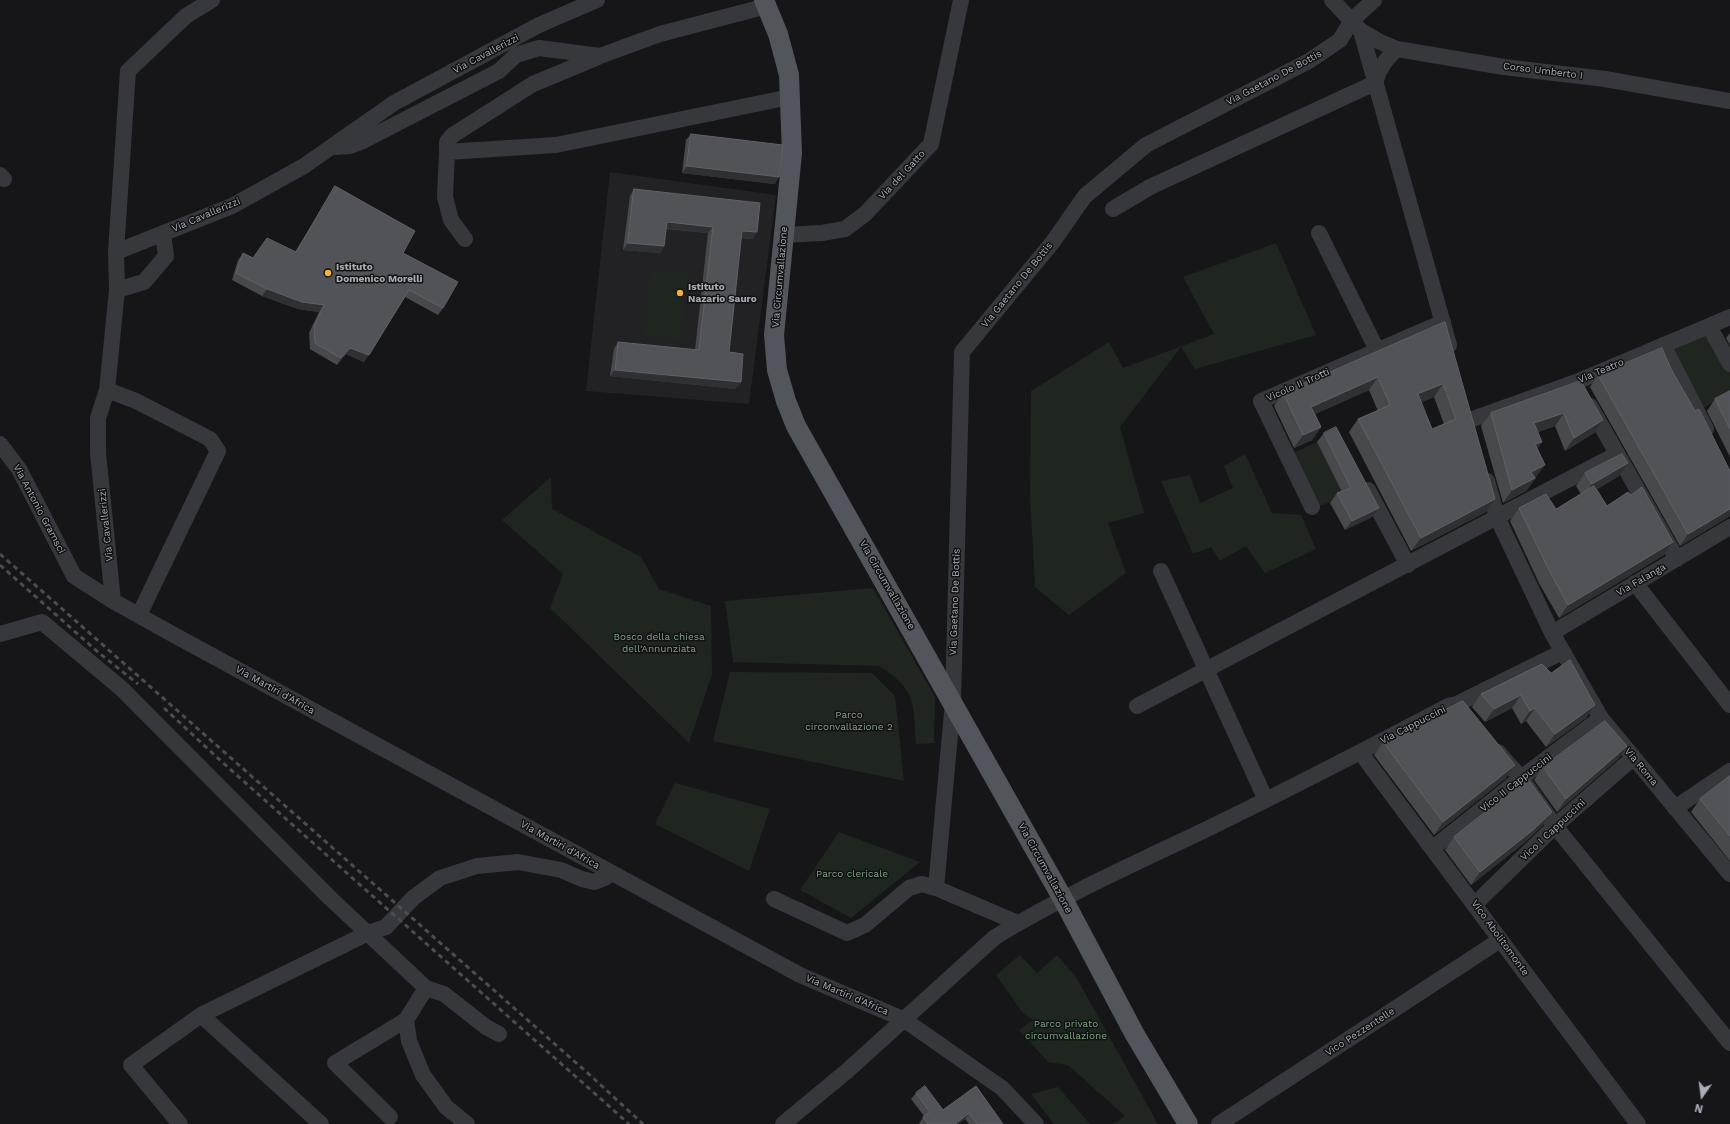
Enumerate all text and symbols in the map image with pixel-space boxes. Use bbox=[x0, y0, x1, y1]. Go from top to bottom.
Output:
street label: Via Cavallerizzi bbox=[451, 32, 521, 76]
street label: Via Gaetano De Bottis bbox=[1224, 48, 1324, 108]
street label: Corso Umberto I bbox=[1502, 60, 1584, 82]
street label: Via del Gatto bbox=[876, 148, 928, 202]
street label: Via Cavallerizzi bbox=[170, 195, 242, 235]
street label: Via Circumvallazione bbox=[770, 226, 790, 328]
street label: Via Gaetano De Bottis bbox=[979, 240, 1055, 330]
place label: Istituto Domenico Morelli bbox=[336, 261, 423, 284]
marker: Istituto Domenico Morelli bbox=[323, 268, 333, 278]
place label: Istituto Nazario Sauro bbox=[688, 281, 757, 304]
marker: Istituto Nazario Sauro bbox=[675, 288, 685, 298]
street label: Via Teatro bbox=[1576, 356, 1626, 386]
street label: Vicolo II Trotti bbox=[1264, 366, 1332, 404]
street label: Via Antonio Gramsci bbox=[10, 462, 68, 556]
street label: Via Cavallerizzi bbox=[96, 488, 116, 562]
street label: Via Circumvallazione bbox=[856, 538, 918, 632]
street label: Via Gaetano De Bottis bbox=[947, 548, 963, 656]
street label: Via Falanga bbox=[1614, 561, 1668, 599]
park label: Bosco della chiesa dell'Annunziata bbox=[613, 631, 705, 654]
street label: Via Martiri d'Africa bbox=[233, 663, 317, 717]
street label: Via Cappuccini bbox=[1378, 703, 1448, 747]
park label: Parco circonvallazione 2 bbox=[805, 709, 893, 732]
street label: Via Roma bbox=[1622, 746, 1660, 788]
street label: Vico II Cappuccini bbox=[1478, 751, 1554, 815]
street label: Vico I Cappuccini bbox=[1518, 797, 1588, 863]
street label: Via Martiri d'Africa bbox=[518, 818, 602, 872]
street label: Via Circumvallazione bbox=[1015, 821, 1075, 915]
park label: Parco clericale bbox=[816, 868, 888, 880]
street label: Vico Abolitomonte bbox=[1469, 898, 1531, 978]
street label: Via Martiri d'Africa bbox=[804, 972, 890, 1018]
street label: Vico Pezzentelle bbox=[1323, 1005, 1397, 1059]
park label: Parco privato circumvallazione bbox=[1025, 1018, 1107, 1042]
north arrow bbox=[1682, 1076, 1722, 1116]
text: N bbox=[1693, 1101, 1705, 1115]

